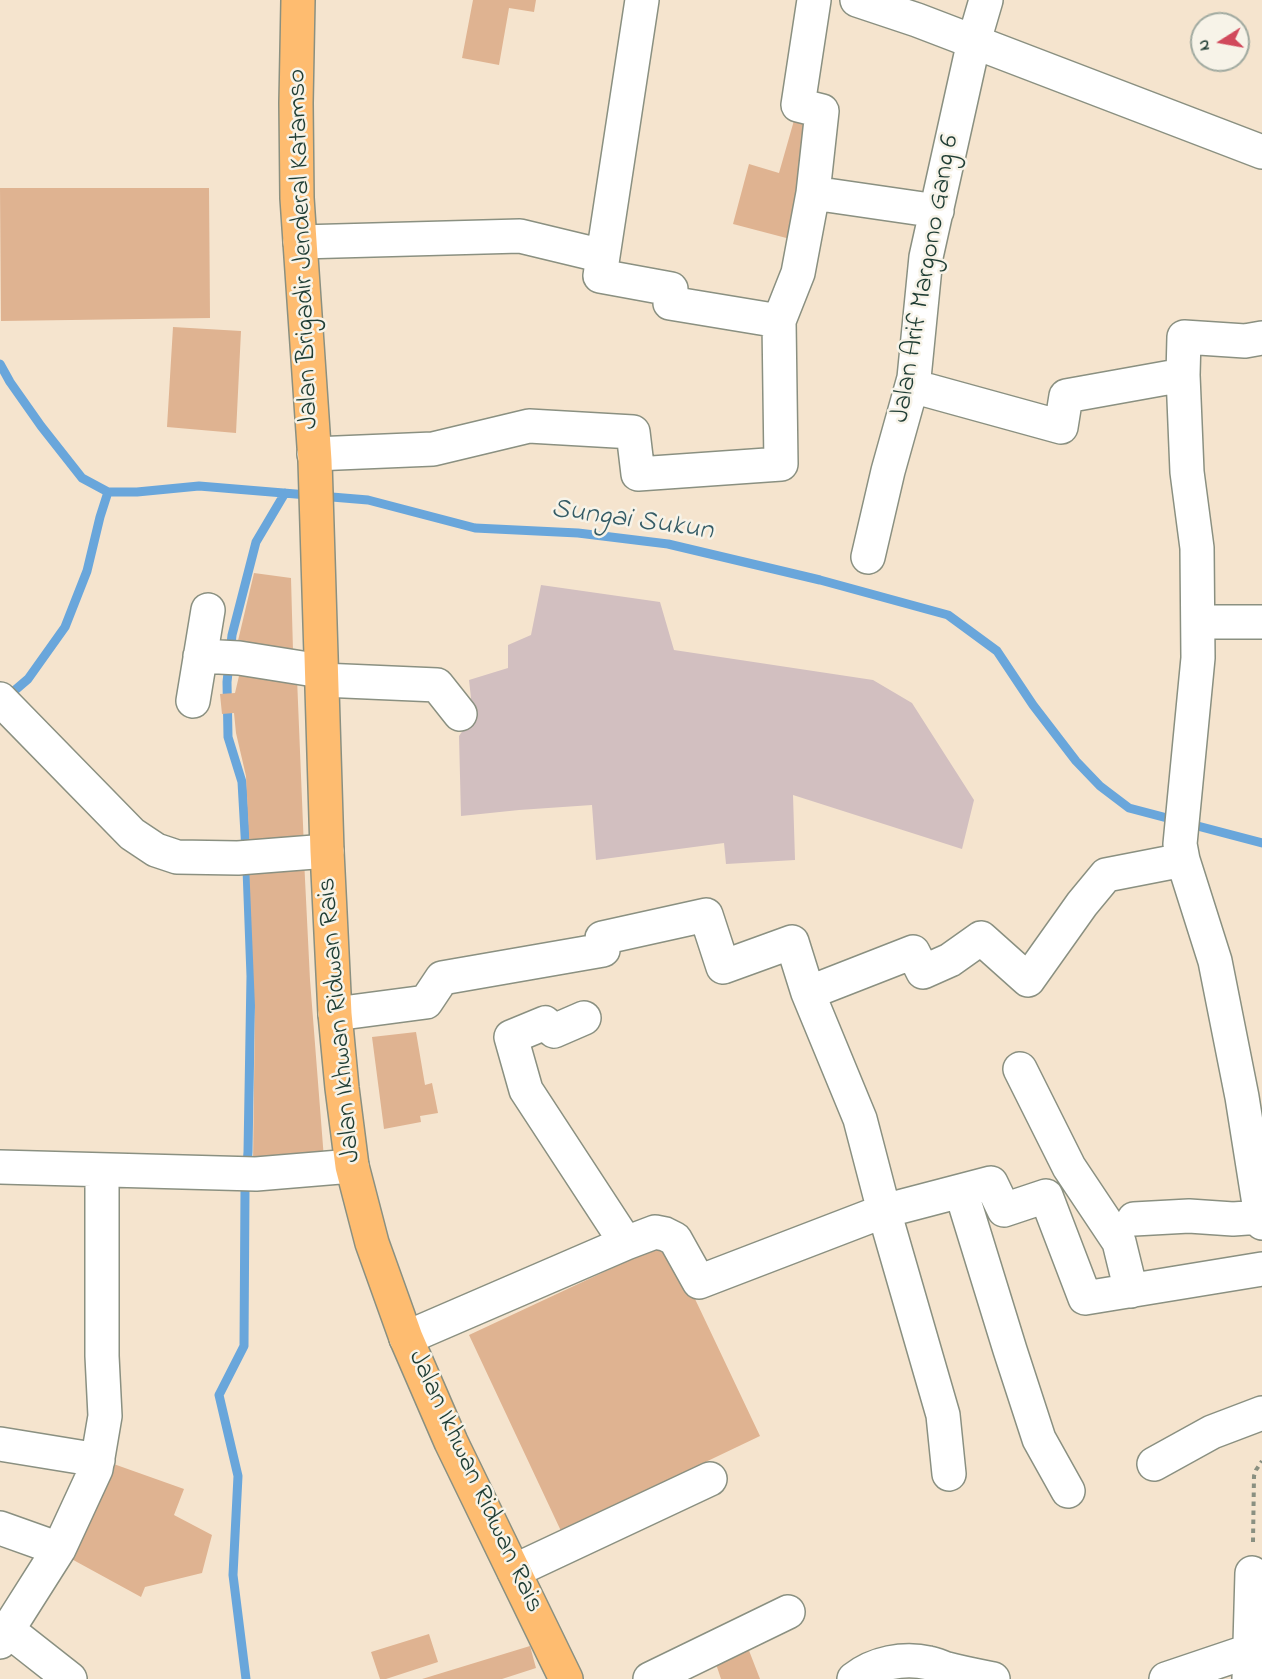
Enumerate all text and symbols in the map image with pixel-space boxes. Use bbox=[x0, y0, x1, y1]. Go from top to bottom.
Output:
north arrow bbox=[1190, 12, 1250, 72]
text: N bbox=[1191, 37, 1217, 53]
street label: Jalan Brigadir Jenderal Katamso bbox=[283, 68, 327, 430]
street label: Jalan Arif Margono Gang 6 bbox=[886, 133, 968, 425]
water label: Sungai Sukun bbox=[549, 494, 715, 550]
street label: Jalan Ikhwan Ridwan Rais bbox=[312, 876, 370, 1164]
street label: Jalan Ikhwan Ridwan Rais bbox=[399, 1346, 549, 1618]

